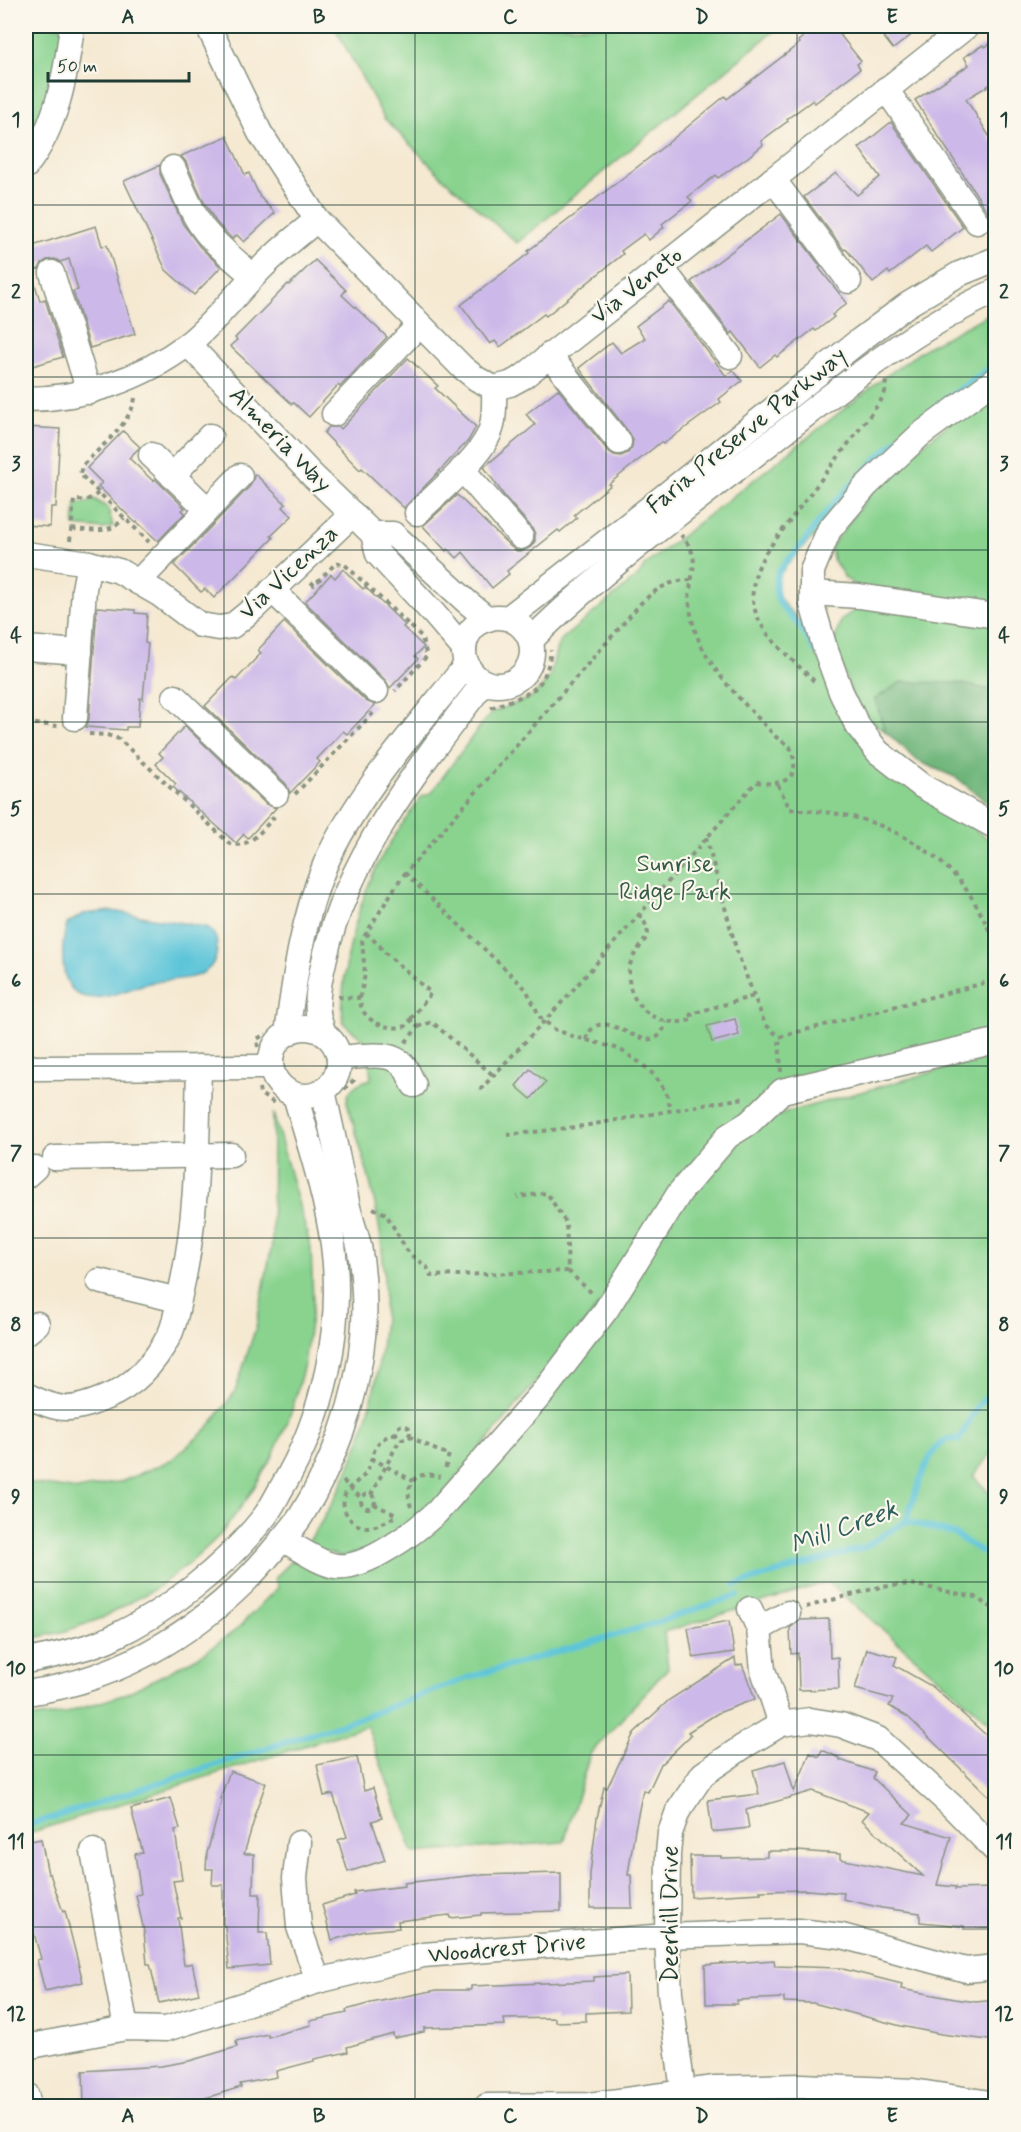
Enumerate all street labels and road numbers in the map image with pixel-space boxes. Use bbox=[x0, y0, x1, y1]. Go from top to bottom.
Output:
street label: Via Veneto bbox=[585, 240, 689, 332]
street label: Faria Preserve Parkway bbox=[641, 341, 853, 521]
street label: Almeria Way bbox=[222, 380, 338, 500]
street label: Via Vicenza bbox=[233, 519, 345, 627]
street label: Deerhill Drive bbox=[655, 1845, 686, 1983]
street label: Woodcrest Drive bbox=[427, 1927, 587, 1971]

